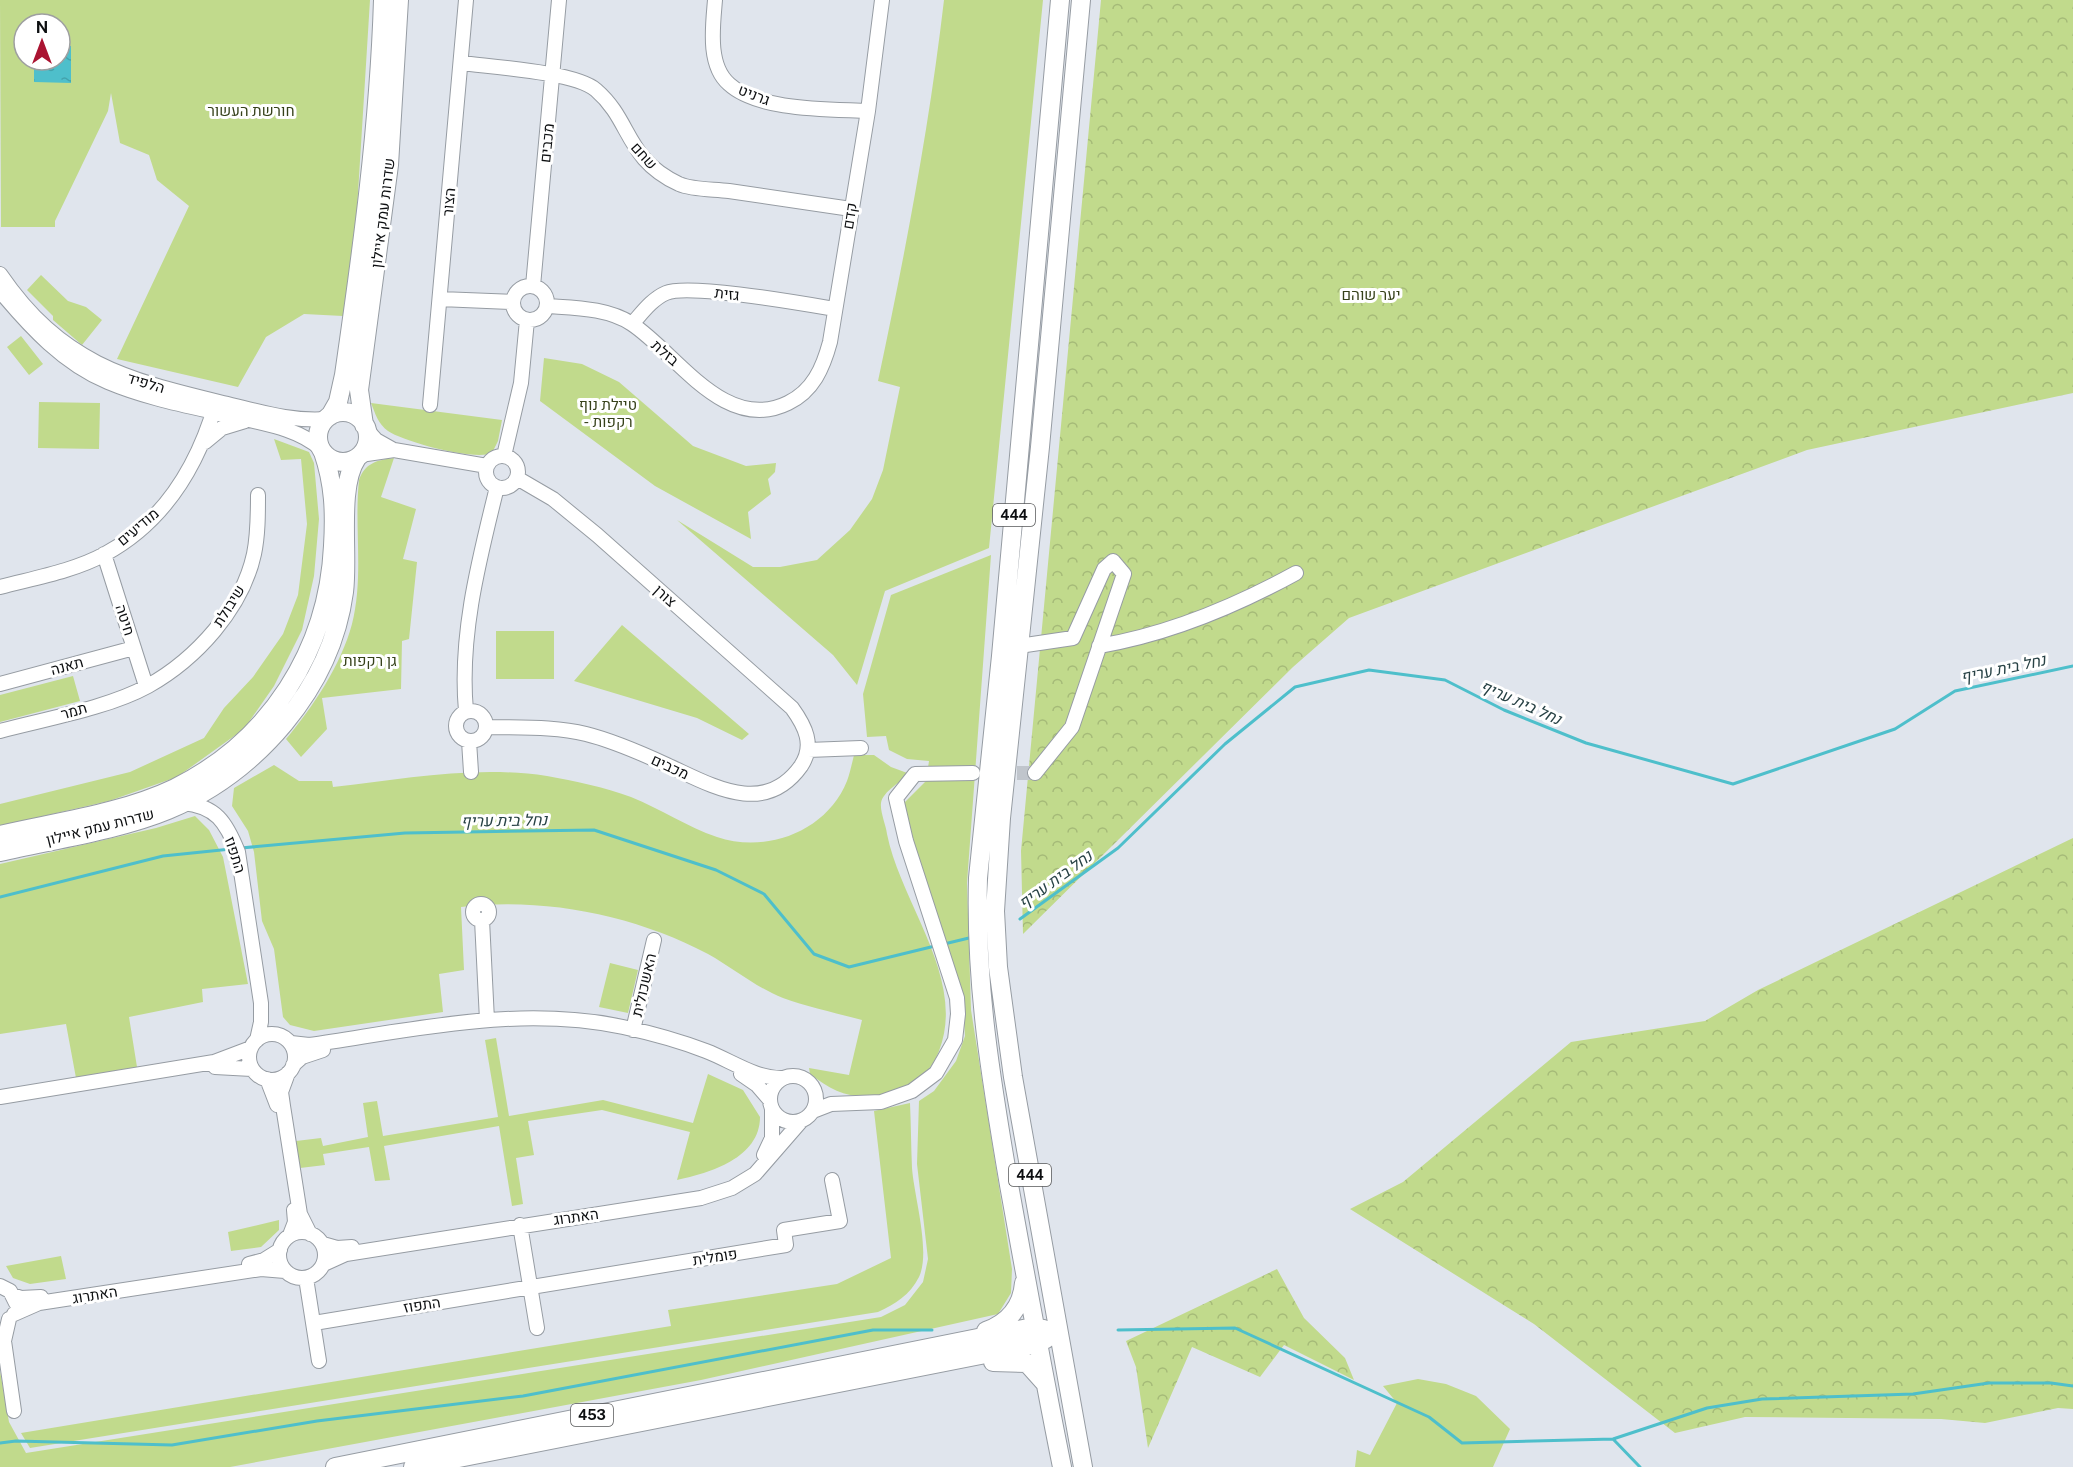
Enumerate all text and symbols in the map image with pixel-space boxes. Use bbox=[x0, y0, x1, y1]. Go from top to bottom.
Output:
north arrow bbox=[12, 12, 72, 72]
text: N bbox=[36, 18, 48, 37]
street label: גרניט bbox=[736, 81, 773, 108]
park label: חורשת העשור bbox=[207, 102, 295, 119]
street label: מכבים bbox=[536, 122, 557, 164]
street label: שחם bbox=[628, 139, 661, 173]
street label: שדרות עמק איילון bbox=[367, 157, 398, 269]
street label: הצור bbox=[439, 187, 458, 217]
street label: קדם bbox=[839, 201, 860, 230]
street label: גזית bbox=[714, 284, 741, 303]
park label: יער שוהם bbox=[1342, 286, 1400, 303]
street label: בזלת bbox=[648, 336, 682, 369]
street label: הלפיד bbox=[125, 369, 167, 396]
park label: טיילת נוף - רקפות bbox=[579, 396, 637, 430]
street label: מודיעים bbox=[113, 504, 162, 549]
road number: 444 bbox=[993, 504, 1035, 526]
street label: צורן bbox=[651, 581, 680, 610]
street label: שיבולת bbox=[209, 582, 248, 630]
street label: חיטה bbox=[112, 602, 138, 638]
water label: נחל בית עריף bbox=[1959, 650, 2048, 687]
park label: גן רקפות bbox=[343, 652, 397, 669]
street label: תאנה bbox=[49, 653, 85, 678]
water label: נחל בית עריף bbox=[1478, 676, 1565, 729]
street label: תמר bbox=[59, 699, 89, 722]
street label: מכבים bbox=[649, 750, 692, 783]
street label: שדרות עמק איילון bbox=[44, 805, 156, 848]
water label: נחל בית עריף bbox=[461, 810, 548, 831]
street label: התפוז bbox=[222, 834, 249, 875]
water label: נחל בית עריף bbox=[1015, 846, 1097, 912]
street label: האשכולית bbox=[628, 952, 659, 1018]
road number: 444 bbox=[1009, 1164, 1051, 1186]
street label: האתרוג bbox=[552, 1205, 600, 1228]
street label: פומלית bbox=[691, 1245, 738, 1268]
street label: האתרוג bbox=[71, 1283, 119, 1306]
street label: התפוז bbox=[402, 1293, 442, 1316]
road number: 453 bbox=[571, 1404, 613, 1426]

